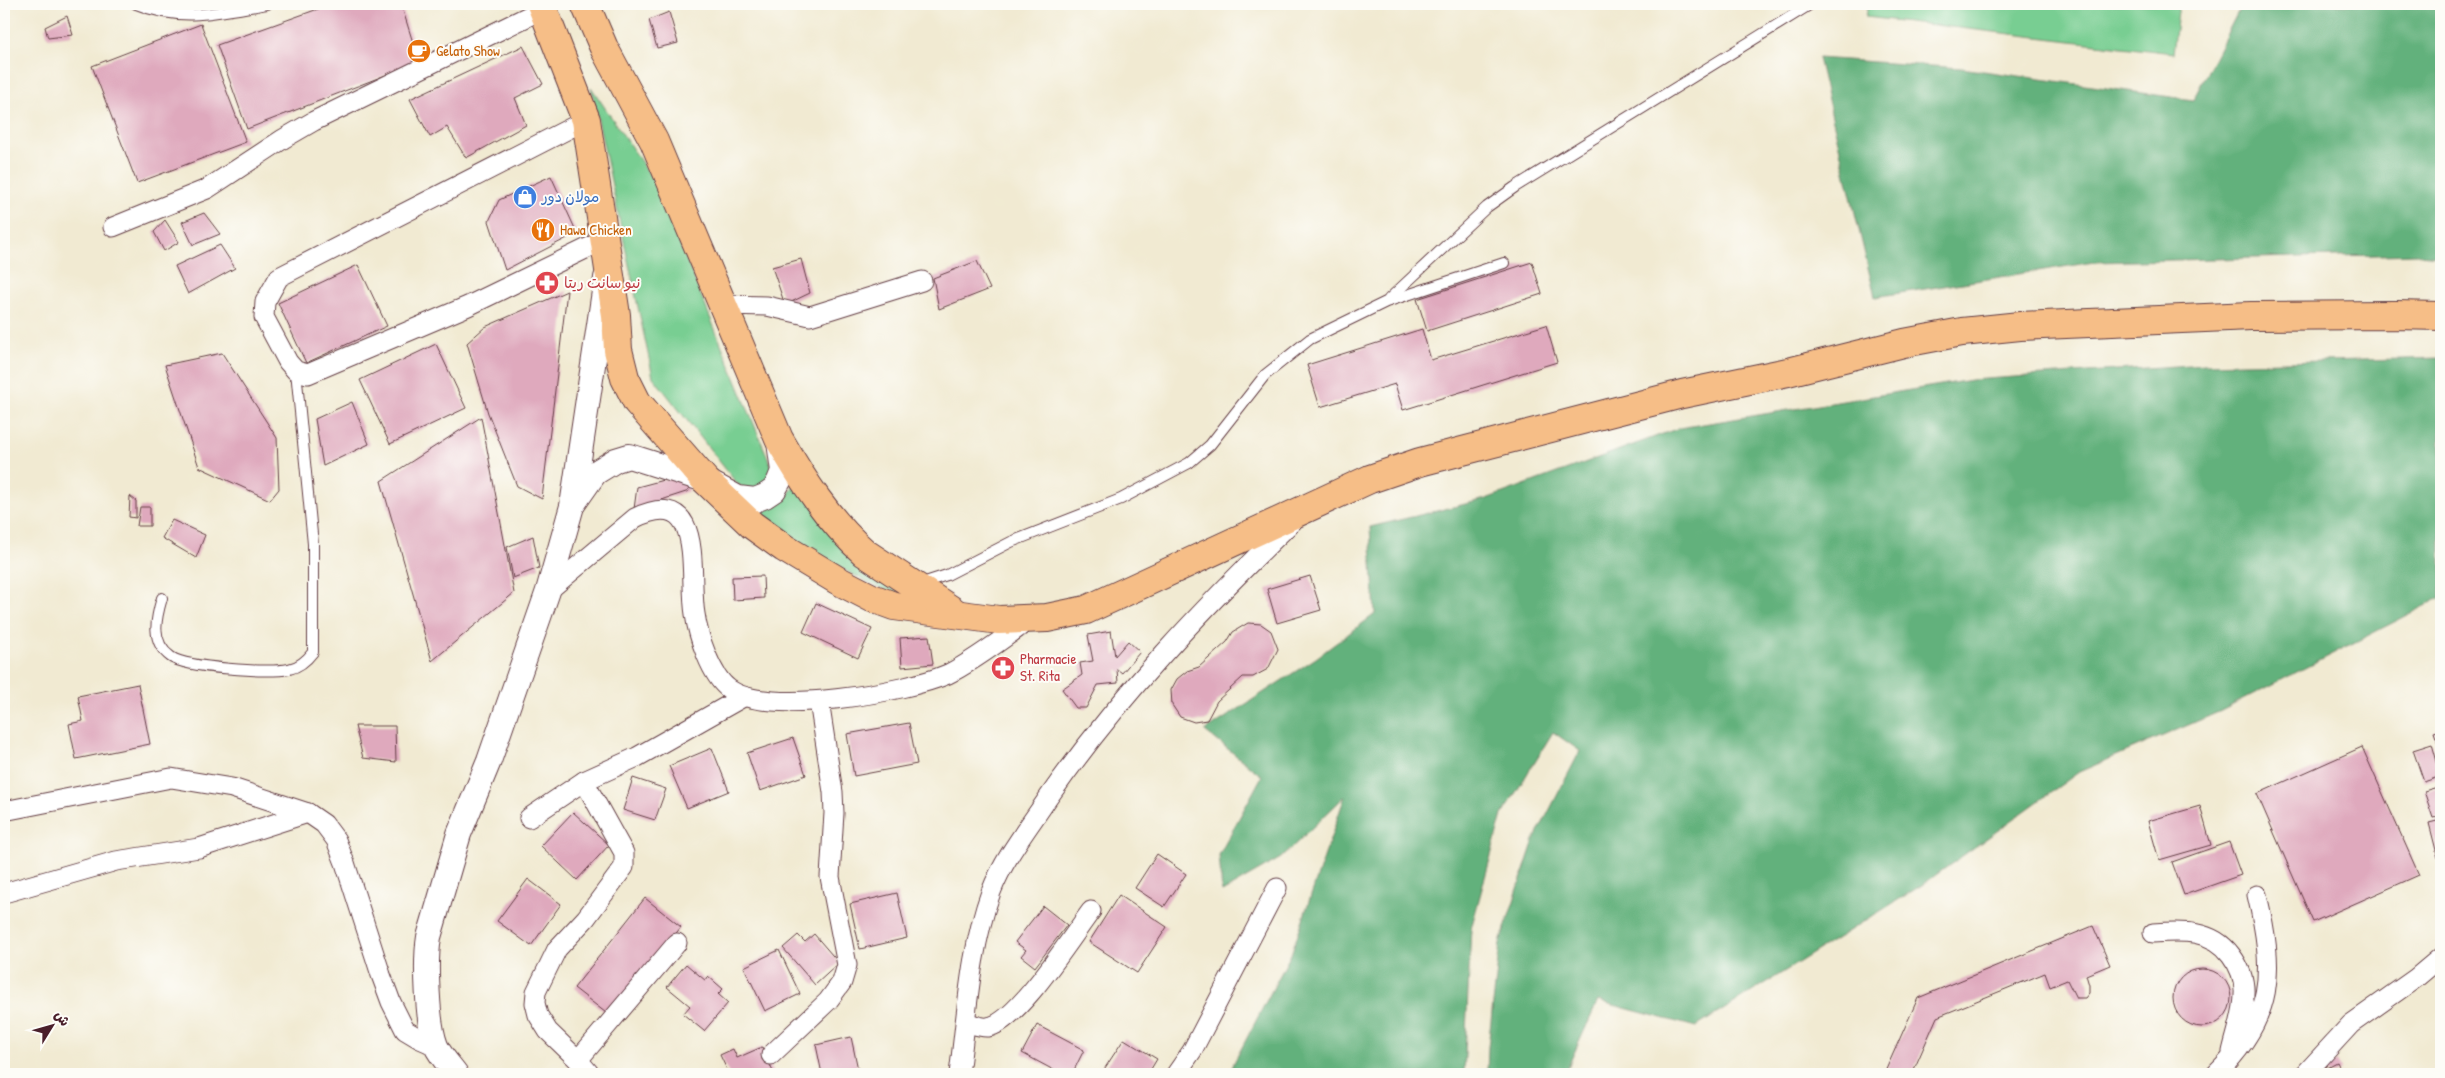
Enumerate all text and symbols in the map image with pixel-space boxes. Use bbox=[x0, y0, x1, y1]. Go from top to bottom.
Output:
cafe icon: Gelato Show bbox=[406, 38, 432, 64]
place label: Gelato Show bbox=[436, 40, 500, 61]
shop icon: مولان دور bbox=[512, 184, 538, 210]
place label: مولان دور bbox=[541, 186, 599, 207]
restaurant icon: Hawa Chicken bbox=[530, 217, 556, 243]
place label: Hawa Chicken bbox=[560, 219, 632, 240]
pharmacy icon: نيو سانت ريتا bbox=[534, 270, 560, 296]
place label: نيو سانت ريتا bbox=[564, 272, 640, 293]
place label: Pharmacie St. Rita bbox=[1020, 648, 1076, 686]
pharmacy icon: Pharmacie St. Rita bbox=[990, 655, 1016, 681]
north arrow bbox=[28, 1000, 78, 1050]
text: ش bbox=[51, 1006, 75, 1030]

